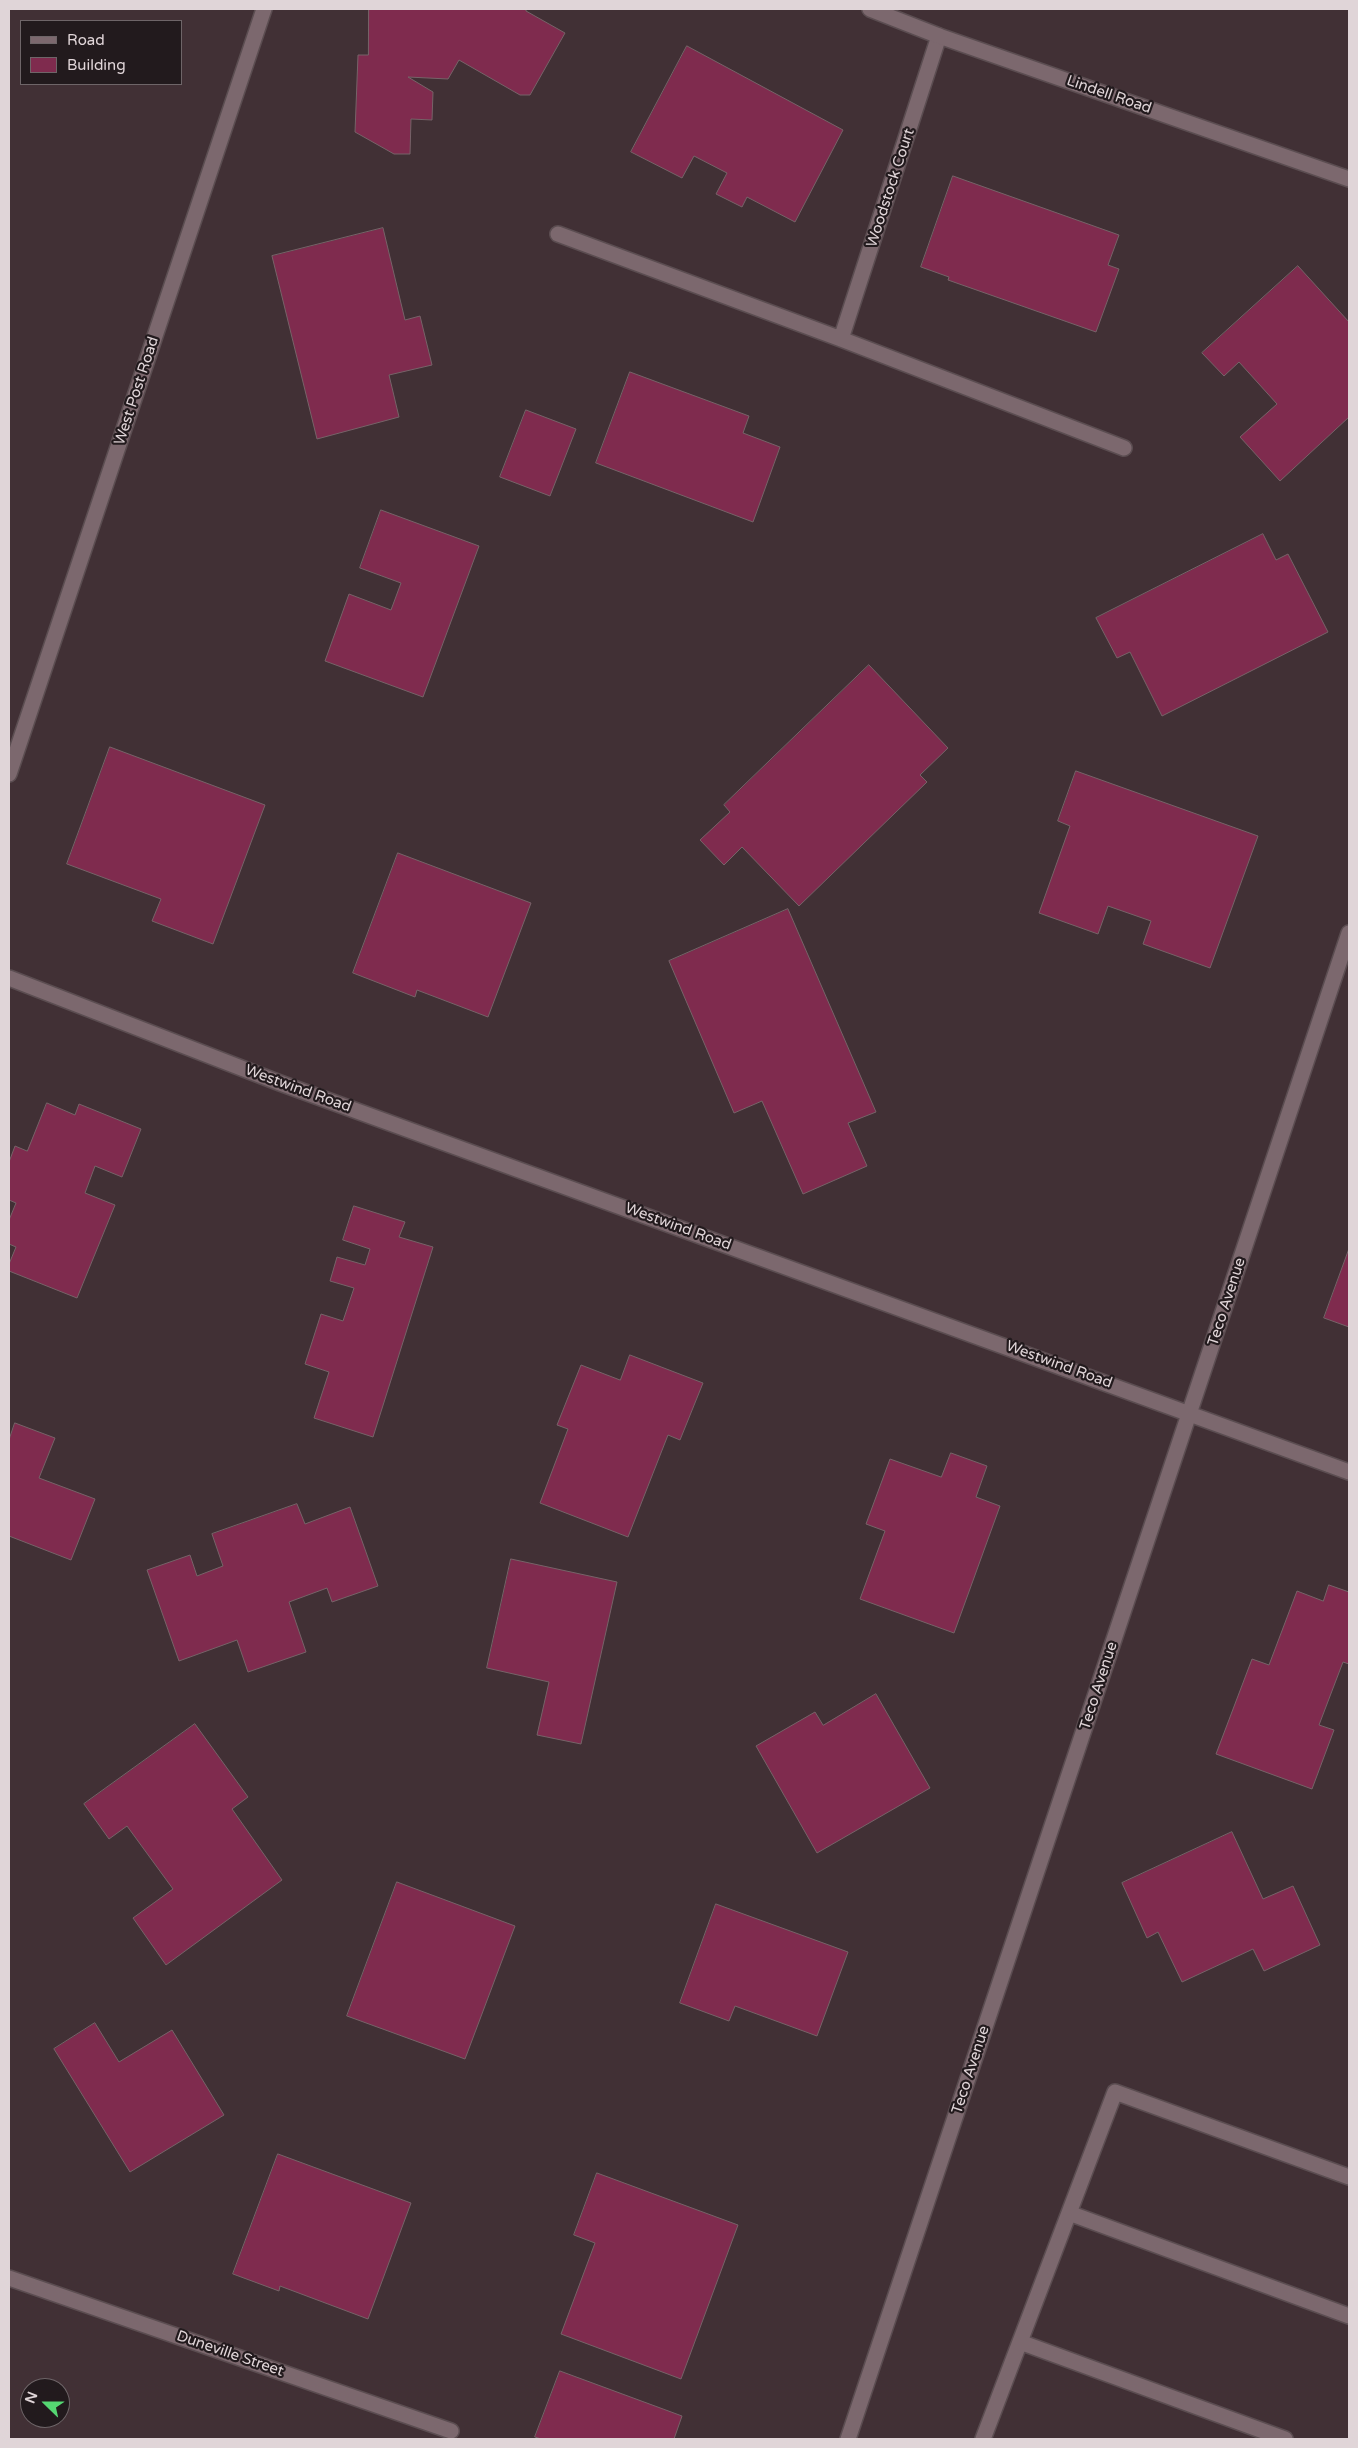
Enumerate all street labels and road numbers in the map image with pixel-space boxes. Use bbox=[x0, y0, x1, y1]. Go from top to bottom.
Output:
street label: Lindell Road bbox=[1064, 72, 1154, 118]
street label: Woodstock Court bbox=[863, 126, 919, 250]
street label: West Post Road bbox=[111, 334, 163, 448]
street label: Westwind Road bbox=[242, 1061, 354, 1117]
street label: Westwind Road bbox=[622, 1199, 734, 1255]
street label: Teco Avenue bbox=[1204, 1256, 1250, 1348]
street label: Westwind Road bbox=[1003, 1337, 1115, 1393]
street label: Teco Avenue bbox=[1076, 1640, 1122, 1732]
street label: Teco Avenue bbox=[948, 2024, 994, 2116]
street label: Duneville Street bbox=[174, 2327, 286, 2381]

